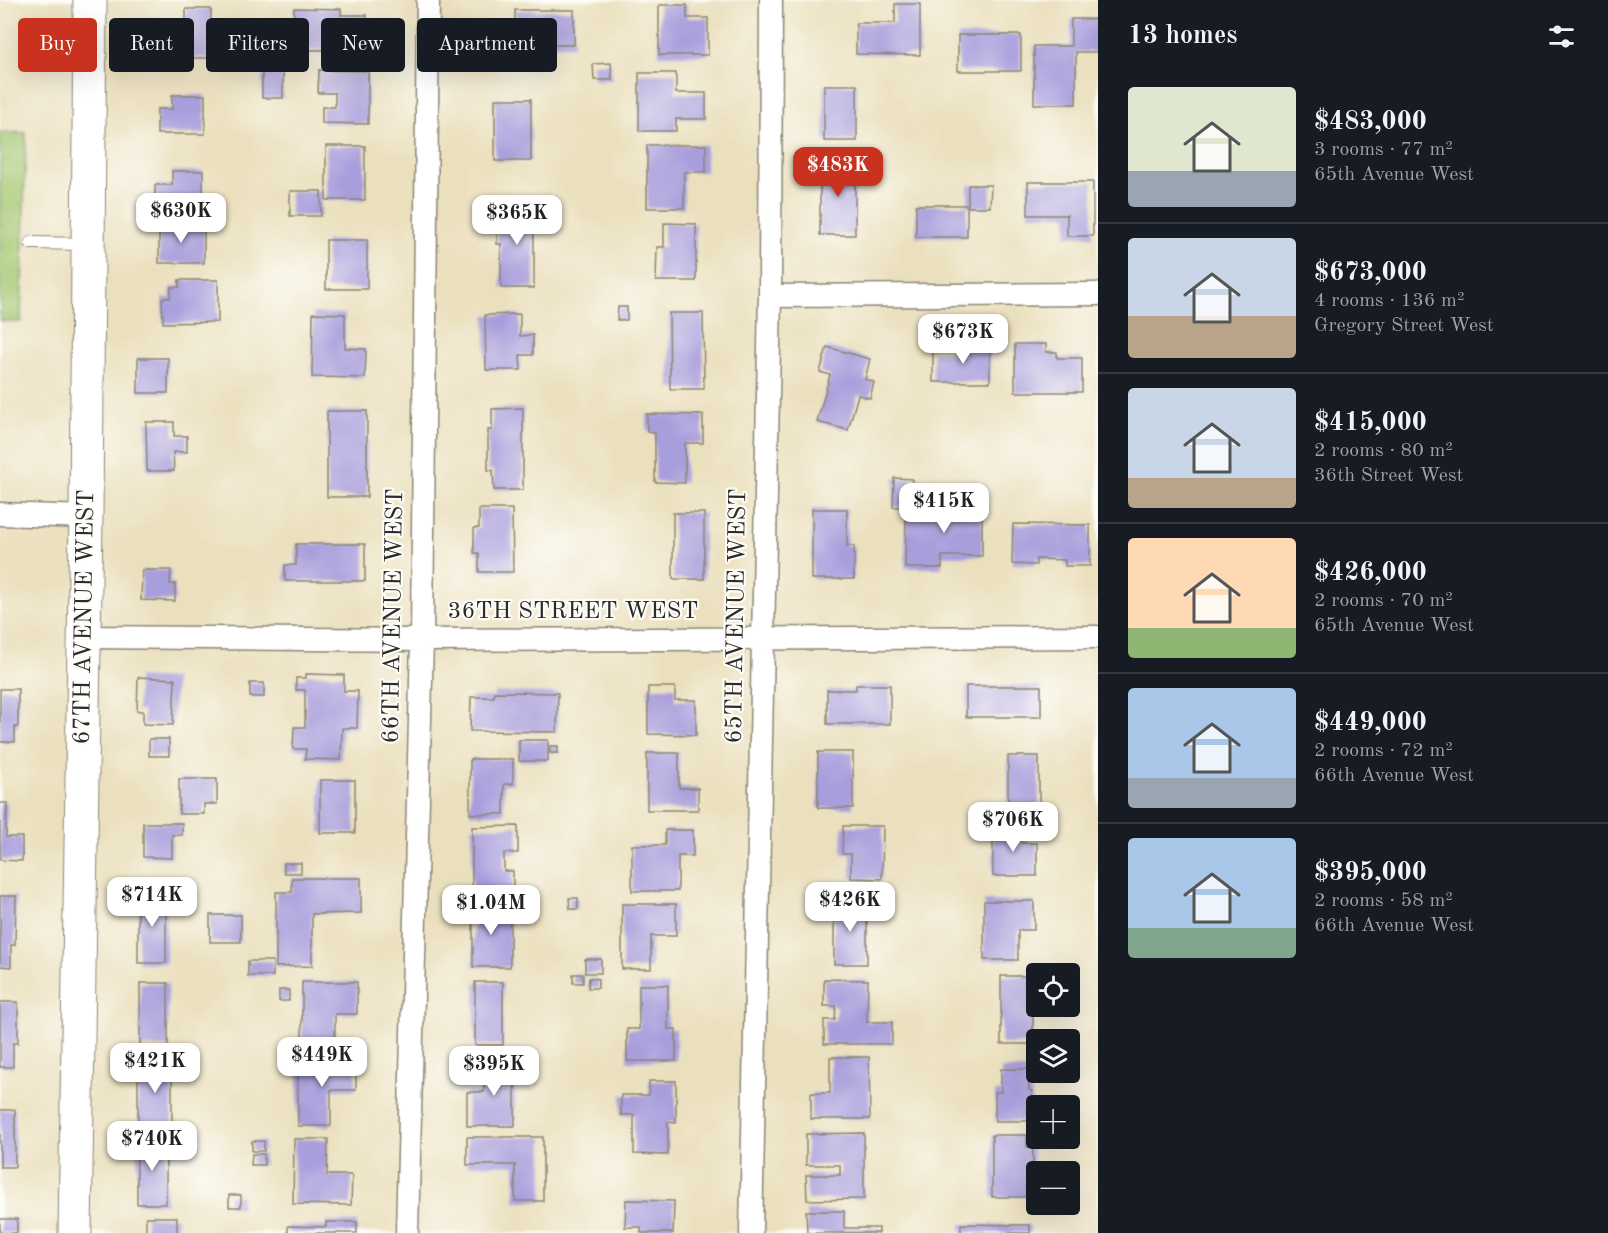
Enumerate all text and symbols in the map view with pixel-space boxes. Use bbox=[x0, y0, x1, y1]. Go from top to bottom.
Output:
chip: Buy bbox=[18, 18, 97, 72]
chip: Rent bbox=[109, 18, 194, 72]
chip: Filters bbox=[206, 18, 309, 72]
chip: New bbox=[321, 18, 405, 72]
chip: Apartment bbox=[417, 18, 557, 72]
icon: filters bbox=[1545, 20, 1578, 53]
text: 13 homes bbox=[1128, 23, 1237, 49]
text: $483,000 bbox=[1314, 109, 1427, 135]
icon: home bbox=[1176, 111, 1248, 183]
text: 3 rooms · 77 m² bbox=[1314, 140, 1453, 160]
pin: $483K bbox=[796, 147, 880, 198]
text: $483K bbox=[807, 156, 869, 176]
text: 65th Avenue West bbox=[1314, 165, 1474, 185]
pin: $630K bbox=[139, 193, 223, 244]
pin: $365K bbox=[475, 195, 559, 246]
text: $630K bbox=[150, 202, 212, 222]
text: $365K bbox=[486, 204, 548, 224]
text: $673,000 bbox=[1314, 260, 1427, 286]
icon: home bbox=[1176, 262, 1248, 334]
text: 4 rooms · 136 m² bbox=[1314, 291, 1464, 311]
pin: $673K bbox=[921, 314, 1005, 365]
text: Gregory Street West bbox=[1314, 316, 1494, 336]
text: $673K bbox=[932, 323, 994, 343]
text: $415,000 bbox=[1314, 410, 1427, 436]
icon: home bbox=[1176, 412, 1248, 484]
text: 2 rooms · 80 m² bbox=[1314, 441, 1453, 461]
text: 36th Street West bbox=[1314, 466, 1464, 486]
pin: $415K bbox=[902, 483, 986, 534]
street label: 66TH AVENUE WEST bbox=[380, 488, 408, 744]
street label: 65TH AVENUE WEST bbox=[723, 488, 751, 744]
street label: 67TH AVENUE WEST bbox=[71, 489, 99, 745]
text: $415K bbox=[913, 492, 975, 512]
text: $426,000 bbox=[1314, 560, 1427, 586]
icon: home bbox=[1176, 562, 1248, 634]
text: 2 rooms · 70 m² bbox=[1314, 591, 1453, 611]
street label: 36TH STREET WEST bbox=[448, 600, 699, 624]
text: 65th Avenue West bbox=[1314, 616, 1474, 636]
text: $449,000 bbox=[1314, 710, 1427, 736]
icon: home bbox=[1176, 712, 1248, 784]
text: 2 rooms · 72 m² bbox=[1314, 741, 1453, 761]
text: 66th Avenue West bbox=[1314, 766, 1474, 786]
pin: $706K bbox=[971, 802, 1055, 853]
text: $706K bbox=[982, 811, 1044, 831]
text: $395,000 bbox=[1314, 860, 1427, 886]
icon: home bbox=[1176, 862, 1248, 934]
pin: $714K bbox=[110, 877, 194, 928]
pin: $426K bbox=[808, 882, 892, 933]
pin: $1.04M bbox=[442, 885, 540, 936]
text: $714K bbox=[121, 886, 183, 906]
text: $426K bbox=[819, 891, 881, 911]
text: 2 rooms · 58 m² bbox=[1314, 891, 1453, 911]
text: $1.04M bbox=[456, 894, 526, 914]
text: 66th Avenue West bbox=[1314, 916, 1474, 936]
map controls bbox=[1026, 963, 1080, 1215]
button: locate bbox=[1026, 963, 1080, 1017]
button: layers bbox=[1026, 1029, 1080, 1083]
pin: $449K bbox=[280, 1037, 364, 1088]
pin: $421K bbox=[113, 1043, 197, 1094]
text: $449K bbox=[291, 1046, 353, 1066]
pin: $395K bbox=[452, 1046, 536, 1097]
text: $421K bbox=[124, 1052, 186, 1072]
text: $395K bbox=[463, 1055, 525, 1075]
button: + bbox=[1026, 1095, 1080, 1149]
pin: $740K bbox=[110, 1121, 194, 1172]
text: $740K bbox=[121, 1130, 183, 1150]
button: − bbox=[1026, 1161, 1080, 1215]

